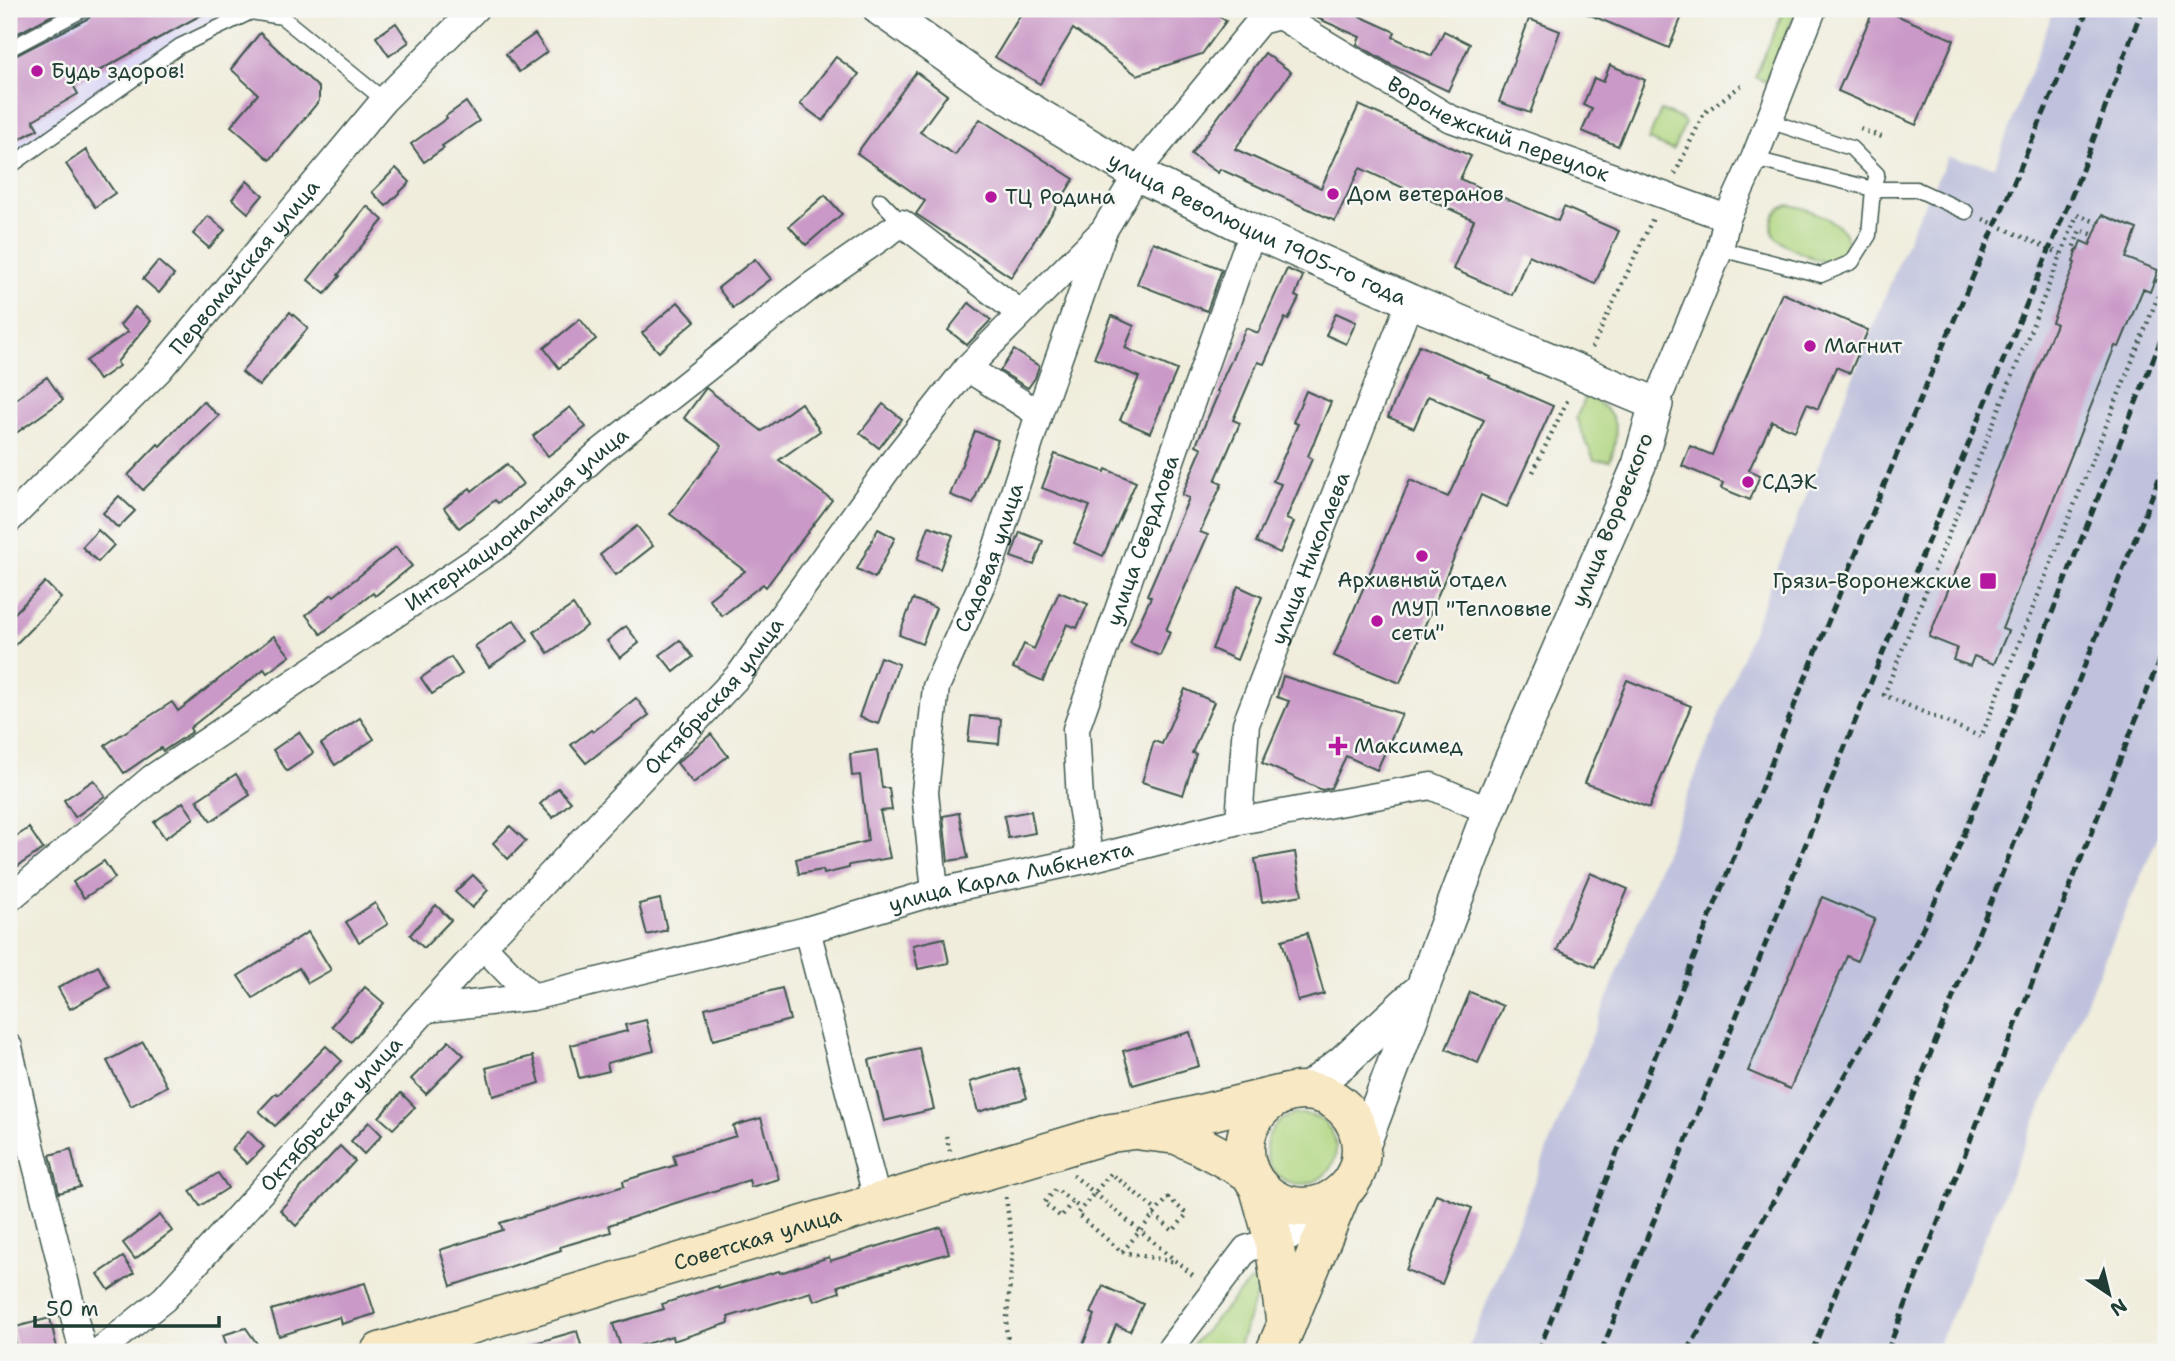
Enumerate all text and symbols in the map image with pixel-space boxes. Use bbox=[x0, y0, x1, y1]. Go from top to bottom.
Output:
place label: Будь здоров! bbox=[51, 57, 185, 85]
marker: Будь здоров! bbox=[29, 63, 45, 79]
street label: Воронежский переулок bbox=[1382, 70, 1613, 188]
street label: улица Революции 1905-го года bbox=[1103, 146, 1411, 312]
street label: Первомайская улица bbox=[163, 173, 326, 361]
place label: Дом ветеранов bbox=[1347, 180, 1504, 208]
place label: ТЦ Родина bbox=[1005, 183, 1115, 211]
marker: Дом ветеранов bbox=[1325, 186, 1341, 202]
marker: ТЦ Родина bbox=[983, 189, 999, 205]
place label: Магнит bbox=[1824, 332, 1903, 360]
marker: Магнит bbox=[1802, 338, 1818, 354]
street label: Интернациональная улица bbox=[399, 421, 634, 618]
street label: улица Воровского bbox=[1564, 429, 1660, 611]
street label: улица Свердлова bbox=[1100, 451, 1186, 630]
street label: улица Николаева bbox=[1264, 468, 1356, 649]
place label: СДЭК bbox=[1762, 468, 1818, 496]
marker: СДЭК bbox=[1740, 474, 1756, 490]
street label: Садовая улица bbox=[948, 480, 1030, 637]
marker: Архивный отдел bbox=[1414, 548, 1430, 564]
place label: Архивный отдел bbox=[1337, 566, 1507, 594]
place label: Грязи-Воронежские bbox=[1772, 567, 1972, 595]
marker: Грязи-Воронежские bbox=[1978, 571, 1998, 591]
place label: МУП "Тепловые сети" bbox=[1391, 595, 1552, 647]
street label: Октябрьская улица bbox=[638, 612, 790, 781]
marker: МУП "Тепловые сети" bbox=[1369, 613, 1385, 629]
place label: Максимед bbox=[1354, 732, 1463, 760]
marker: Максимед bbox=[1328, 736, 1348, 756]
street label: улица Карла Либкнехта bbox=[885, 835, 1136, 919]
street label: Октябрьская улица bbox=[254, 1030, 409, 1198]
street label: Советская улица bbox=[670, 1201, 845, 1277]
north arrow bbox=[2074, 1260, 2144, 1330]
scale bar bbox=[35, 1284, 219, 1328]
text: N bbox=[2105, 1293, 2132, 1322]
text: 50 m bbox=[46, 1295, 99, 1323]

